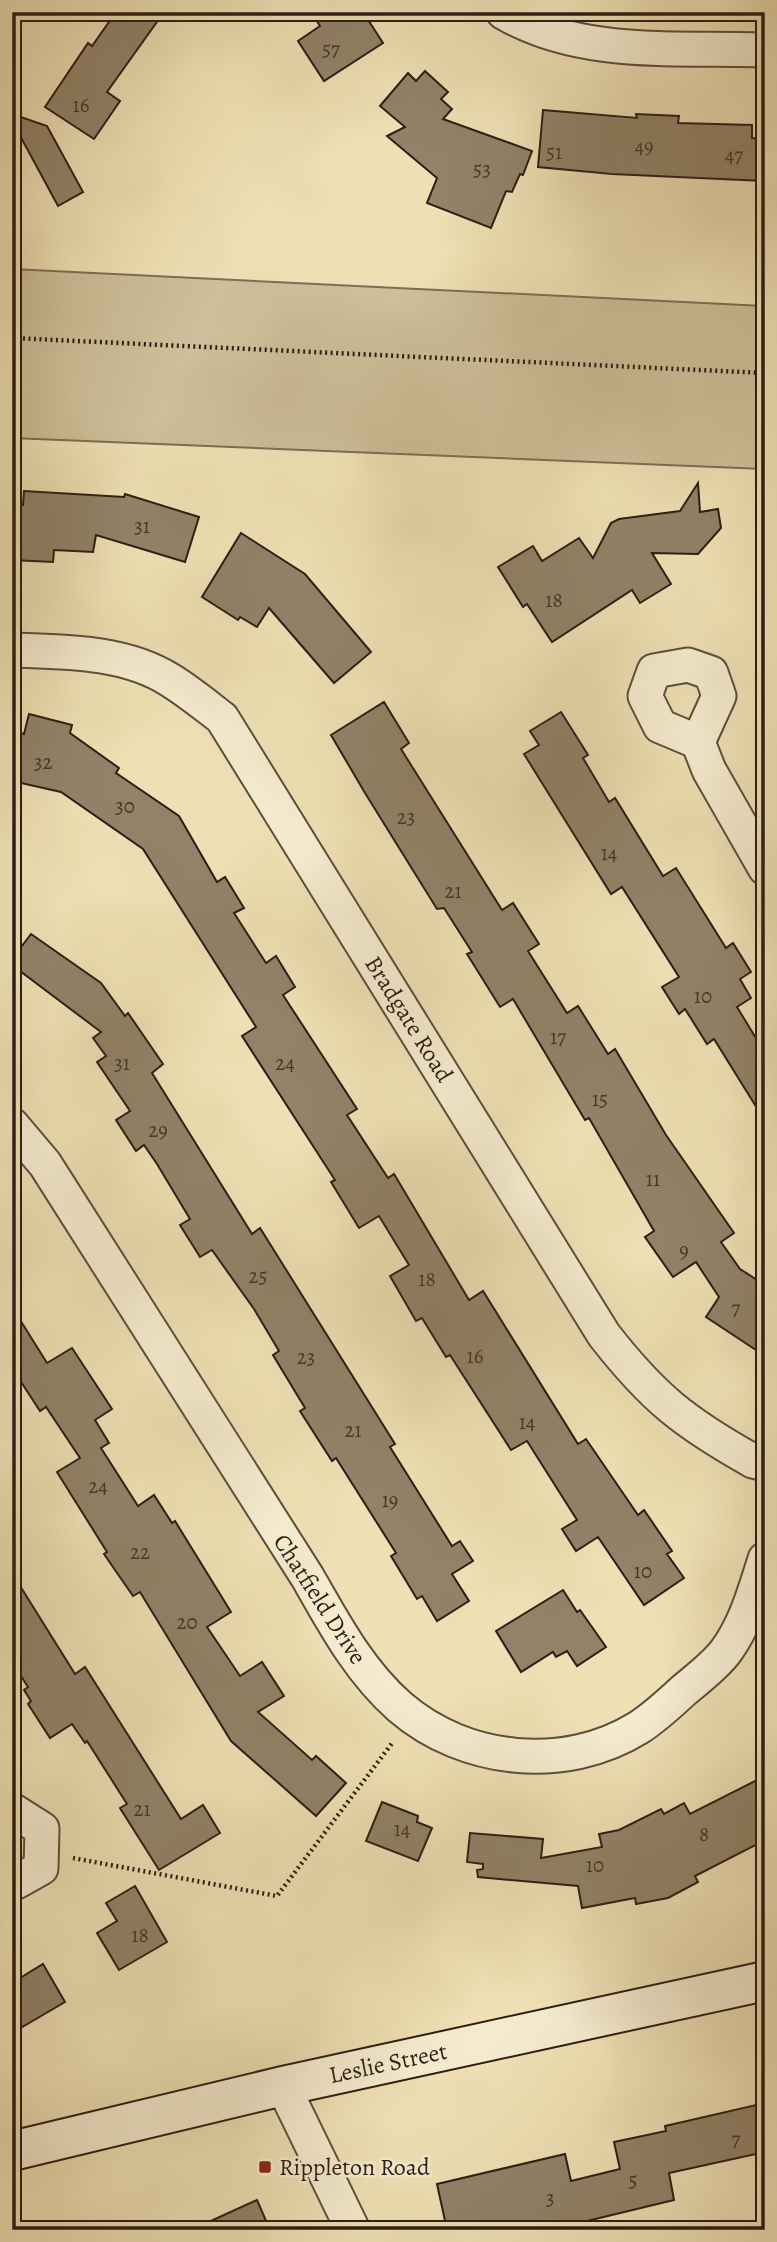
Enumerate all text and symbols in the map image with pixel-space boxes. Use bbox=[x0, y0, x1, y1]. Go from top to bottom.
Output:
house number: 57 bbox=[322, 35, 340, 63]
house number: 16 bbox=[73, 91, 90, 119]
house number: 49 bbox=[634, 132, 654, 160]
house number: 51 bbox=[546, 138, 562, 166]
house number: 47 bbox=[725, 141, 743, 169]
house number: 53 bbox=[473, 155, 491, 183]
house number: 31 bbox=[134, 512, 150, 540]
house number: 18 bbox=[545, 586, 563, 614]
house number: 32 bbox=[34, 748, 52, 776]
house number: 30 bbox=[115, 792, 135, 820]
house number: 23 bbox=[397, 803, 415, 831]
house number: 14 bbox=[601, 839, 617, 867]
house number: 21 bbox=[444, 877, 462, 905]
street label: Bradgate Road bbox=[357, 950, 461, 1088]
house number: 10 bbox=[694, 982, 712, 1010]
house number: 17 bbox=[550, 1023, 566, 1051]
house number: 31 bbox=[114, 1049, 130, 1077]
house number: 24 bbox=[275, 1049, 295, 1077]
house number: 15 bbox=[592, 1085, 608, 1113]
house number: 29 bbox=[148, 1116, 168, 1144]
house number: 11 bbox=[646, 1165, 660, 1193]
house number: 9 bbox=[679, 1236, 689, 1264]
house number: 25 bbox=[248, 1262, 268, 1290]
house number: 18 bbox=[418, 1265, 436, 1293]
house number: 7 bbox=[732, 1294, 741, 1322]
house number: 16 bbox=[467, 1342, 484, 1370]
house number: 23 bbox=[297, 1343, 315, 1371]
house number: 14 bbox=[519, 1408, 535, 1436]
house number: 21 bbox=[344, 1416, 362, 1444]
house number: 24 bbox=[88, 1472, 108, 1500]
house number: 19 bbox=[382, 1486, 398, 1514]
street label: Chatfield Drive bbox=[266, 1528, 374, 1670]
house number: 22 bbox=[130, 1538, 150, 1566]
house number: 10 bbox=[634, 1557, 652, 1585]
house number: 20 bbox=[176, 1608, 198, 1636]
house number: 21 bbox=[133, 1795, 151, 1823]
house number: 14 bbox=[394, 1815, 410, 1843]
house number: 8 bbox=[699, 1820, 709, 1848]
house number: 10 bbox=[586, 1851, 604, 1879]
house number: 18 bbox=[131, 1921, 149, 1949]
street label: Leslie Street bbox=[326, 2035, 450, 2091]
house number: 7 bbox=[732, 2125, 741, 2153]
place label: Rippleton Road bbox=[279, 2151, 430, 2183]
marker: Rippleton Road bbox=[257, 2159, 273, 2175]
house number: 5 bbox=[628, 2166, 638, 2194]
house number: 3 bbox=[546, 2184, 554, 2212]

